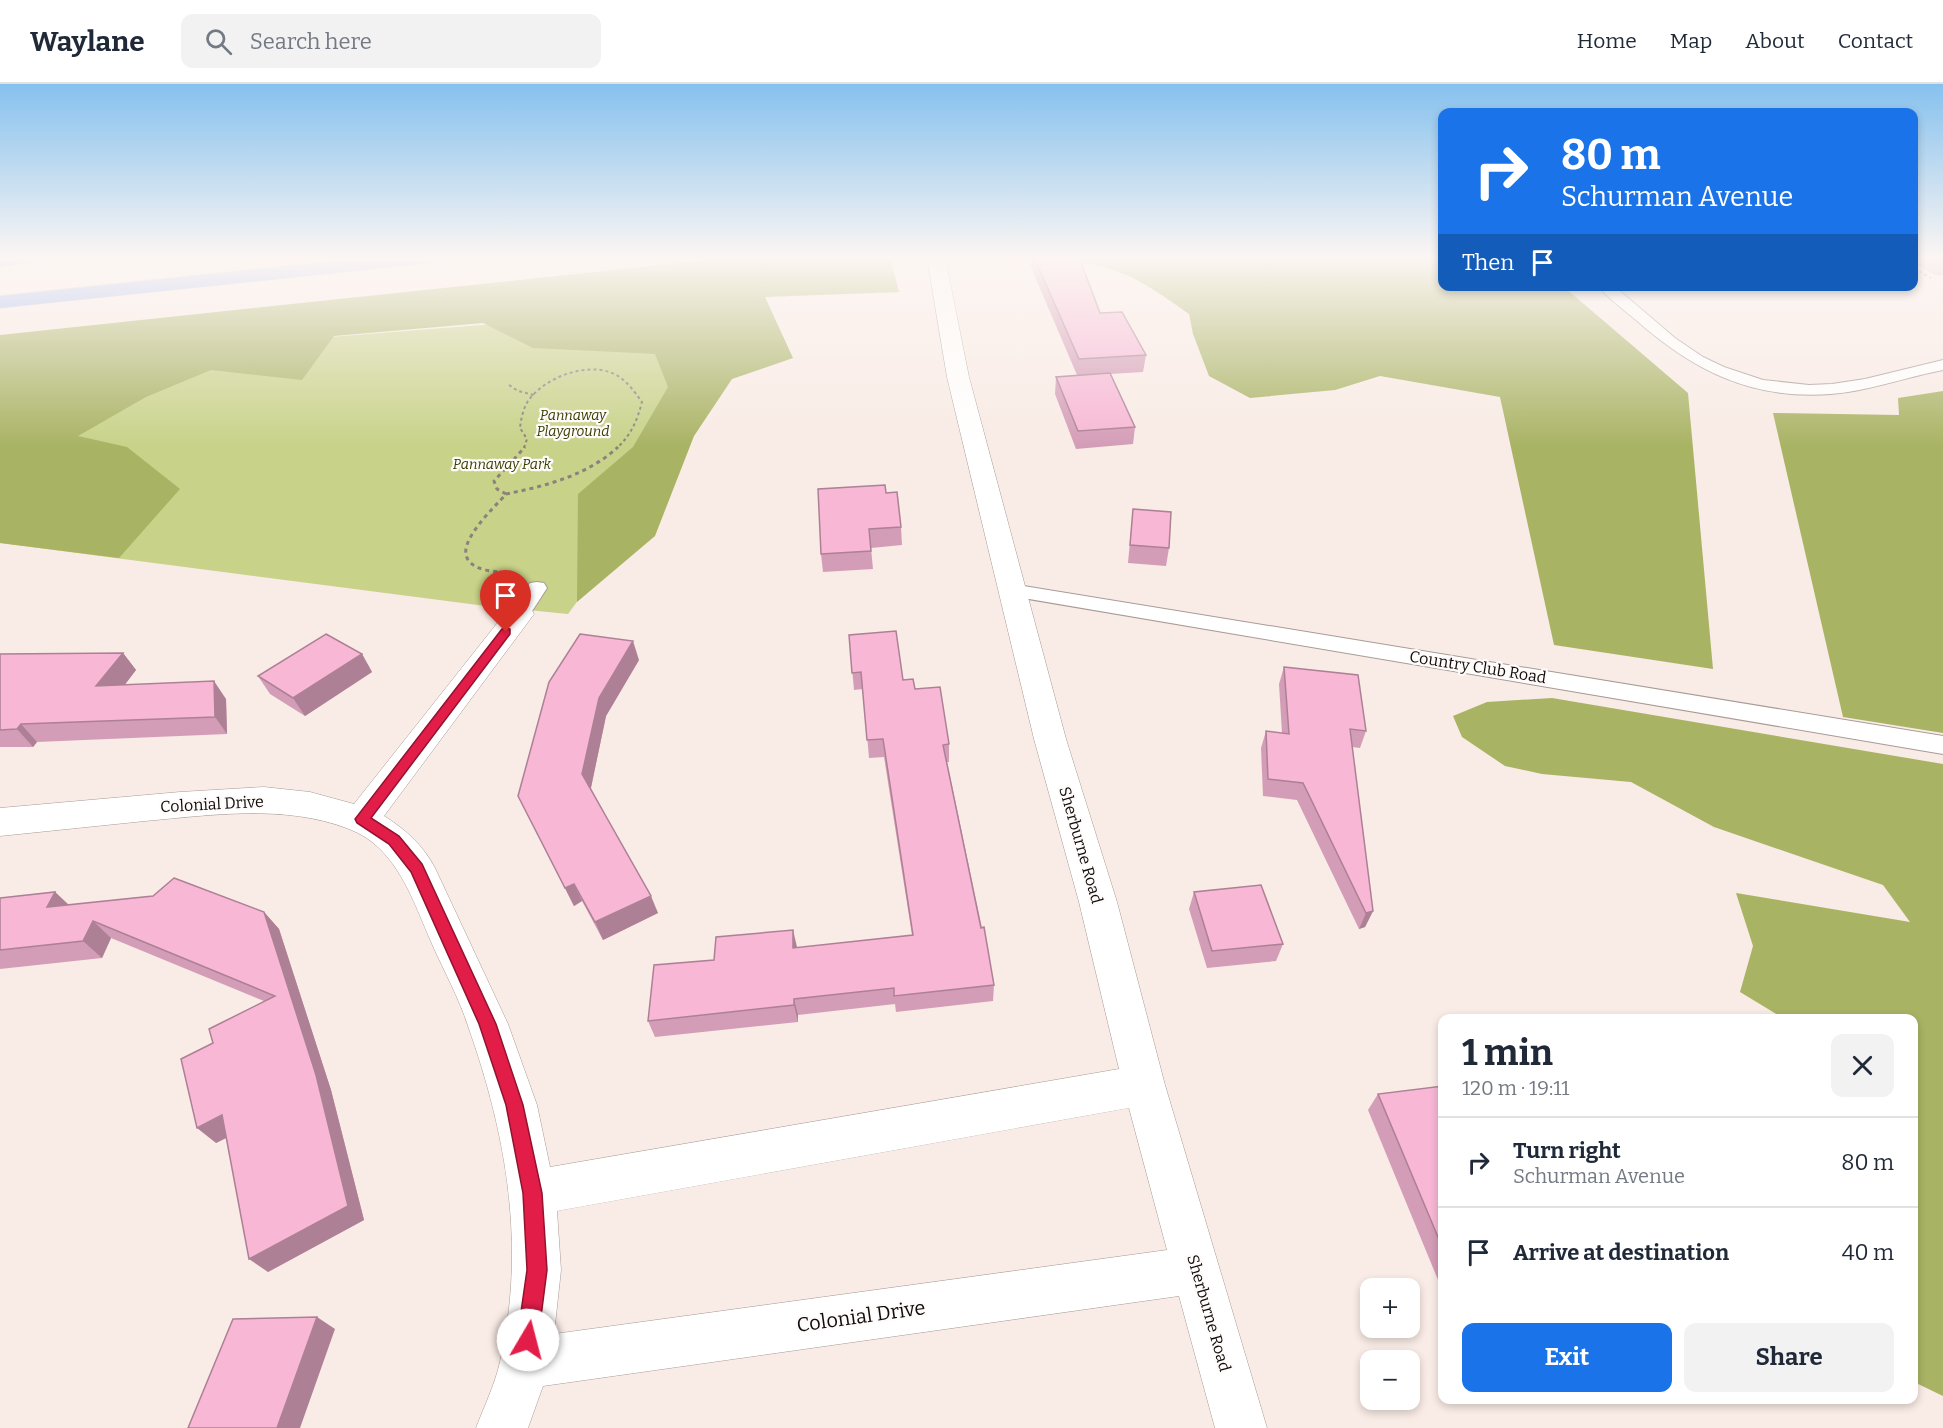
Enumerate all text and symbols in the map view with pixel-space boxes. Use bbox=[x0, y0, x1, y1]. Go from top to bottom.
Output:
search box bbox=[181, 14, 601, 68]
text: Waylane bbox=[30, 25, 145, 58]
icon: search bbox=[202, 25, 235, 58]
text: Search here bbox=[250, 28, 372, 55]
text: Home bbox=[1577, 28, 1637, 54]
text: Map bbox=[1670, 28, 1712, 54]
text: About bbox=[1745, 28, 1805, 54]
text: Contact bbox=[1838, 28, 1913, 54]
text: 80 m bbox=[1561, 130, 1661, 180]
icon: right bbox=[1462, 132, 1540, 210]
text: Schurman Avenue bbox=[1561, 181, 1793, 213]
icon: arrive bbox=[1526, 246, 1559, 279]
text: Then bbox=[1462, 249, 1514, 276]
park label: Pannaway Playground bbox=[537, 407, 609, 440]
park label: Pannaway Park bbox=[453, 456, 552, 473]
pin bbox=[480, 570, 531, 632]
icon: arrive bbox=[489, 579, 522, 612]
street label: Country Club Road bbox=[1408, 647, 1548, 687]
street label: Sherburne Road bbox=[1055, 784, 1107, 906]
street label: Colonial Drive bbox=[160, 792, 264, 816]
text: 1 min bbox=[1462, 1031, 1553, 1075]
button: close bbox=[1831, 1034, 1894, 1097]
text: 120 m · 19:11 bbox=[1462, 1076, 1569, 1100]
text: Turn right bbox=[1513, 1137, 1621, 1164]
icon: right bbox=[1462, 1146, 1495, 1179]
text: 80 m bbox=[1841, 1149, 1894, 1176]
text: Schurman Avenue bbox=[1513, 1164, 1685, 1188]
icon: arrive bbox=[1462, 1236, 1495, 1269]
text: Arrive at destination bbox=[1513, 1239, 1729, 1266]
text: 40 m bbox=[1842, 1239, 1894, 1266]
street label: Sherburne Road bbox=[1183, 1252, 1235, 1374]
map controls bbox=[1360, 1278, 1420, 1410]
button: + bbox=[1360, 1278, 1420, 1338]
street label: Colonial Drive bbox=[795, 1295, 927, 1337]
position arrow bbox=[496, 1308, 560, 1372]
button: Exit bbox=[1462, 1323, 1672, 1392]
button: Share bbox=[1684, 1323, 1894, 1392]
button: − bbox=[1360, 1350, 1420, 1410]

